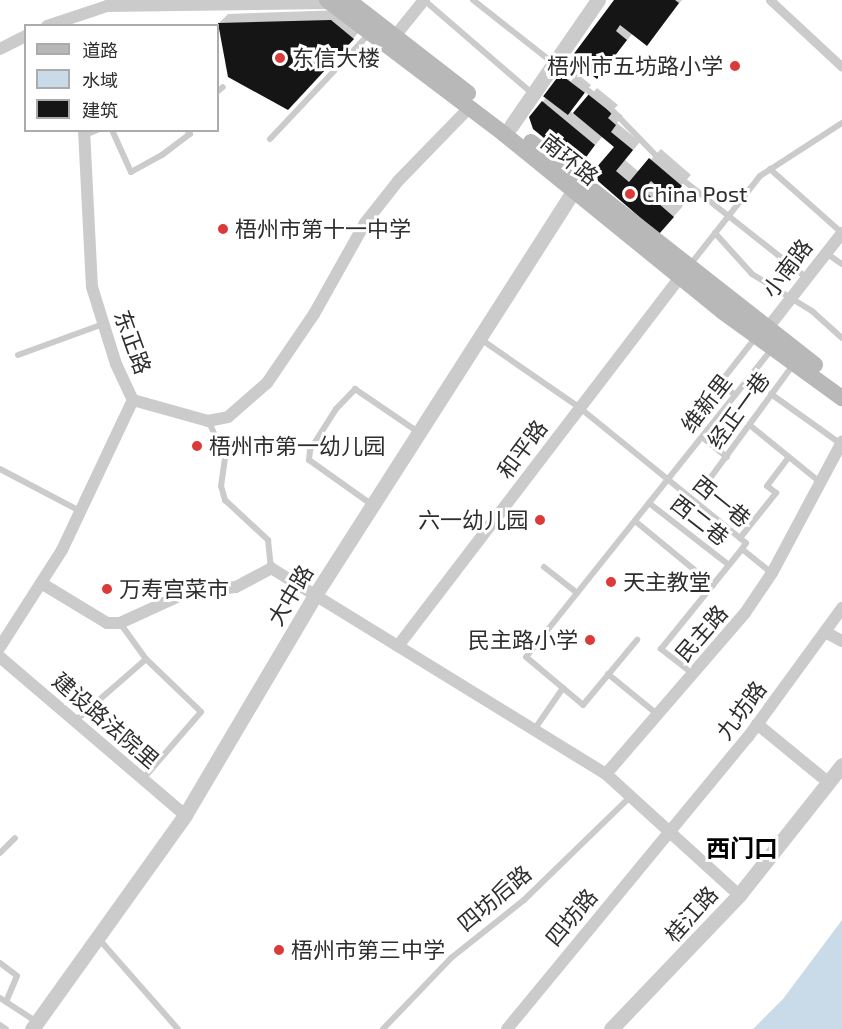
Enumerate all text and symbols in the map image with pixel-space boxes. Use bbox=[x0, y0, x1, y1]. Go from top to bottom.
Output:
legend bbox=[24, 24, 219, 132]
text: 道路 bbox=[82, 39, 118, 61]
place label: 东信大楼 bbox=[292, 45, 380, 71]
marker: 东信大楼 bbox=[273, 51, 287, 65]
place label: 梧州市五坊路小学 bbox=[547, 53, 723, 79]
marker: 梧州市五坊路小学 bbox=[728, 59, 742, 73]
text: 水域 bbox=[82, 69, 118, 91]
text: 建筑 bbox=[82, 99, 118, 121]
street label: 南环路 bbox=[536, 128, 604, 190]
place label: China Post bbox=[642, 181, 747, 207]
marker: China Post bbox=[623, 187, 637, 201]
place label: 梧州市第十一中学 bbox=[235, 216, 411, 242]
marker: 梧州市第十一中学 bbox=[216, 222, 230, 236]
street label: 小南路 bbox=[757, 234, 817, 302]
street label: 东正路 bbox=[109, 306, 157, 378]
street label: 经正一巷 bbox=[701, 367, 775, 453]
street label: 维新里 bbox=[675, 369, 737, 437]
street label: 和平路 bbox=[492, 415, 552, 483]
place label: 梧州市第一幼儿园 bbox=[209, 433, 385, 459]
marker: 梧州市第一幼儿园 bbox=[190, 439, 204, 453]
street label: 西一巷 bbox=[688, 470, 756, 532]
street label: 西二巷 bbox=[666, 489, 734, 551]
place label: 六一幼儿园 bbox=[418, 507, 528, 533]
marker: 六一幼儿园 bbox=[533, 513, 547, 527]
street label: 大中路 bbox=[262, 560, 318, 630]
place label: 天主教堂 bbox=[623, 569, 711, 595]
marker: 天主教堂 bbox=[604, 575, 618, 589]
place label: 万寿宫菜市 bbox=[119, 576, 229, 602]
marker: 万寿宫菜市 bbox=[100, 582, 114, 596]
street label: 民主路 bbox=[669, 599, 733, 667]
place label: 民主路小学 bbox=[468, 627, 578, 653]
marker: 民主路小学 bbox=[583, 633, 597, 647]
street label: 建设路法院里 bbox=[48, 667, 164, 773]
street label: 九坊路 bbox=[711, 676, 771, 744]
district label: 西门口 bbox=[706, 834, 778, 862]
street label: 四坊后路 bbox=[452, 860, 536, 936]
street label: 桂江路 bbox=[659, 881, 723, 947]
street label: 四坊路 bbox=[540, 883, 602, 951]
place label: 梧州市第三中学 bbox=[291, 937, 445, 963]
marker: 梧州市第三中学 bbox=[272, 943, 286, 957]

